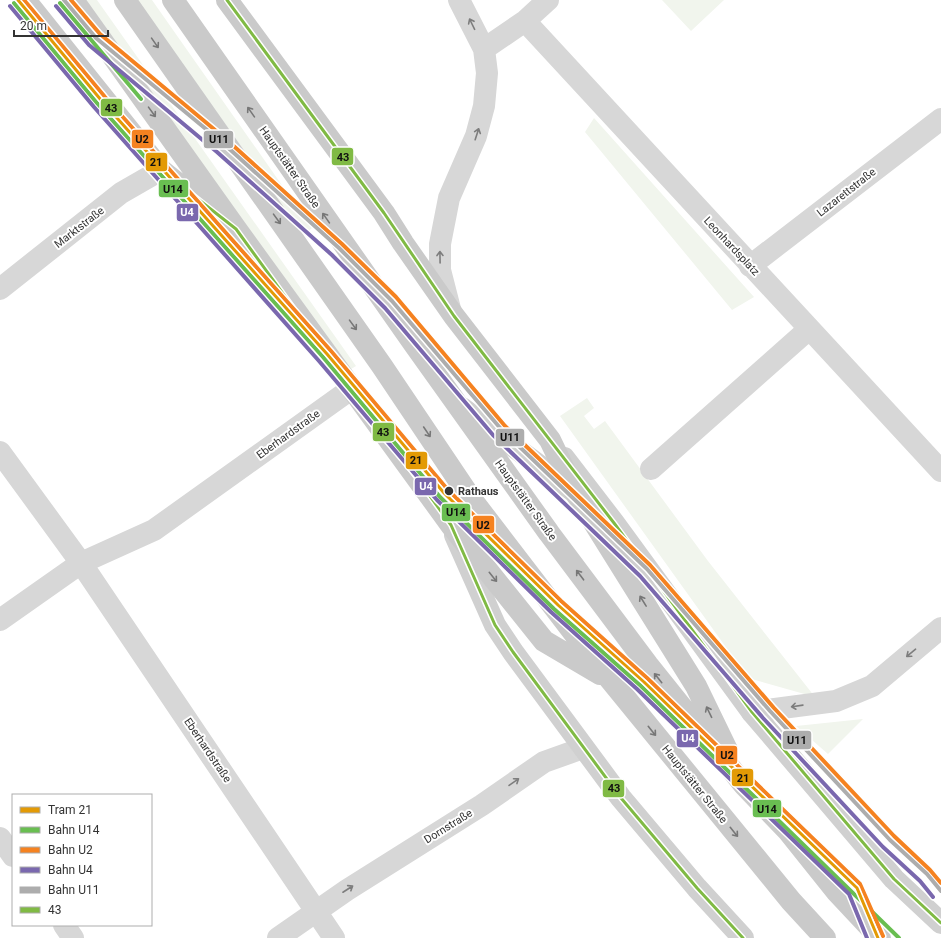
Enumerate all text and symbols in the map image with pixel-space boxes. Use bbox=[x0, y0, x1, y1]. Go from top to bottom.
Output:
scale bar bbox=[14, 12, 108, 38]
one-way arrow bbox=[468, 18, 476, 30]
text: 20 m bbox=[20, 19, 47, 33]
one-way arrow bbox=[151, 38, 159, 49]
line badge: 43 bbox=[100, 98, 123, 117]
text: 43 bbox=[105, 102, 117, 115]
one-way arrow bbox=[148, 106, 156, 117]
one-way arrow bbox=[247, 107, 255, 118]
street label: Hauptstätter Straße bbox=[257, 124, 323, 211]
one-way arrow bbox=[473, 128, 481, 140]
line badge: U2 bbox=[131, 129, 154, 149]
line badge: U11 bbox=[203, 130, 234, 149]
text: U2 bbox=[135, 133, 149, 146]
text: U11 bbox=[209, 133, 229, 146]
line badge: 43 bbox=[331, 147, 354, 166]
text: 43 bbox=[337, 151, 349, 164]
line badge: 21 bbox=[145, 152, 168, 172]
text: 21 bbox=[150, 156, 162, 169]
street label: Lazarettstraße bbox=[814, 165, 878, 219]
line badge: U14 bbox=[158, 179, 189, 198]
text: U14 bbox=[163, 183, 184, 196]
line badge: U4 bbox=[176, 203, 199, 222]
street label: Marktstraße bbox=[52, 204, 107, 251]
text: U4 bbox=[180, 206, 194, 219]
one-way arrow bbox=[273, 213, 282, 224]
one-way arrow bbox=[322, 213, 330, 224]
street label: Leonhardsplatz bbox=[701, 214, 763, 279]
one-way arrow bbox=[436, 251, 444, 264]
one-way arrow bbox=[349, 319, 357, 330]
street label: Eberhardstraße bbox=[254, 407, 323, 462]
line badge: 43 bbox=[372, 422, 395, 442]
text: 43 bbox=[377, 426, 389, 439]
one-way arrow bbox=[423, 426, 431, 437]
line badge: U11 bbox=[495, 428, 525, 447]
text: U11 bbox=[500, 431, 520, 444]
line badge: 21 bbox=[405, 451, 428, 470]
text: 21 bbox=[410, 454, 422, 467]
street label: Hauptstätter Straße bbox=[492, 457, 559, 543]
line badge: U4 bbox=[414, 477, 437, 496]
text: U4 bbox=[419, 480, 433, 493]
marker: Rathaus bbox=[443, 485, 455, 497]
place label: Rathaus bbox=[458, 485, 499, 498]
line badge: U14 bbox=[441, 503, 471, 522]
text: U14 bbox=[446, 506, 467, 519]
line badge: U2 bbox=[472, 515, 495, 534]
text: U2 bbox=[476, 519, 490, 532]
one-way arrow bbox=[576, 569, 584, 580]
one-way arrow bbox=[488, 572, 497, 583]
one-way arrow bbox=[638, 595, 647, 606]
one-way arrow bbox=[906, 648, 917, 657]
one-way arrow bbox=[654, 673, 663, 684]
one-way arrow bbox=[790, 702, 803, 710]
one-way arrow bbox=[705, 707, 712, 719]
street label: Eberhardstraße bbox=[181, 716, 234, 785]
one-way arrow bbox=[648, 725, 656, 736]
line badge: U4 bbox=[676, 729, 699, 748]
line badge: U11 bbox=[782, 730, 812, 750]
text: U4 bbox=[681, 732, 695, 745]
text: U11 bbox=[787, 734, 807, 747]
street label: Hauptstätter Straße bbox=[659, 743, 730, 826]
line badge: U2 bbox=[715, 745, 738, 765]
text: U2 bbox=[720, 749, 734, 762]
line badge: 21 bbox=[731, 768, 754, 787]
text: 21 bbox=[737, 772, 749, 785]
one-way arrow bbox=[508, 778, 519, 786]
line badge: 43 bbox=[602, 779, 625, 798]
text: 43 bbox=[608, 782, 620, 795]
legend bbox=[12, 794, 152, 926]
line badge: U14 bbox=[752, 799, 782, 818]
text: Tram 21 bbox=[48, 803, 92, 817]
text: U14 bbox=[757, 803, 778, 816]
street label: Dornstraße bbox=[422, 806, 475, 846]
text: Bahn U14 bbox=[48, 823, 100, 837]
one-way arrow bbox=[730, 826, 739, 837]
text: Bahn U2 bbox=[48, 843, 93, 857]
text: Bahn U4 bbox=[48, 863, 93, 877]
text: Bahn U11 bbox=[48, 883, 100, 897]
one-way arrow bbox=[342, 885, 353, 893]
text: 43 bbox=[48, 903, 62, 917]

